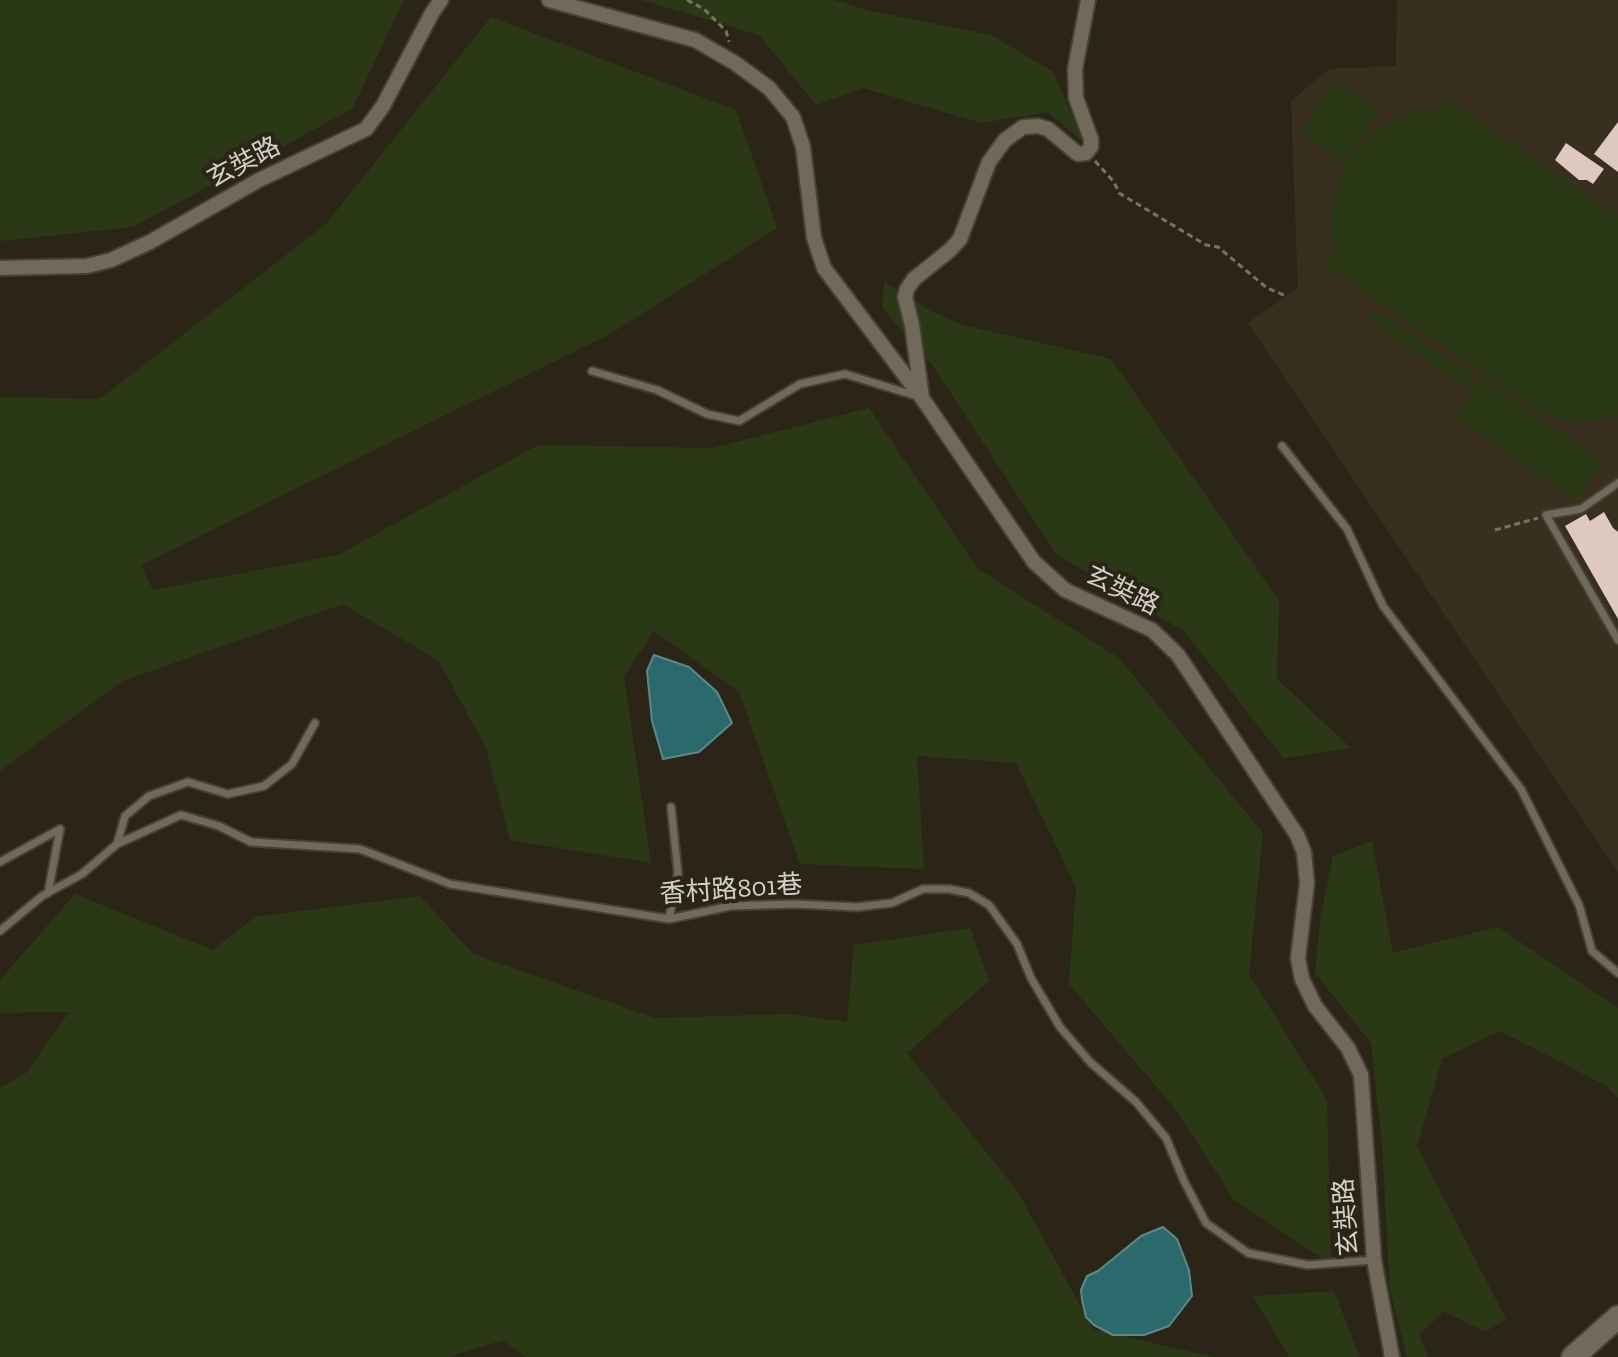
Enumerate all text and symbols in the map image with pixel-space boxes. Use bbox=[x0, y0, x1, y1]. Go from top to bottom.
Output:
street label: 玄奘路 bbox=[202, 131, 286, 195]
street label: 玄奘路 bbox=[1080, 560, 1164, 622]
street label: 香村路801巷 bbox=[659, 869, 803, 911]
street label: 玄奘路 bbox=[1329, 1177, 1365, 1257]

